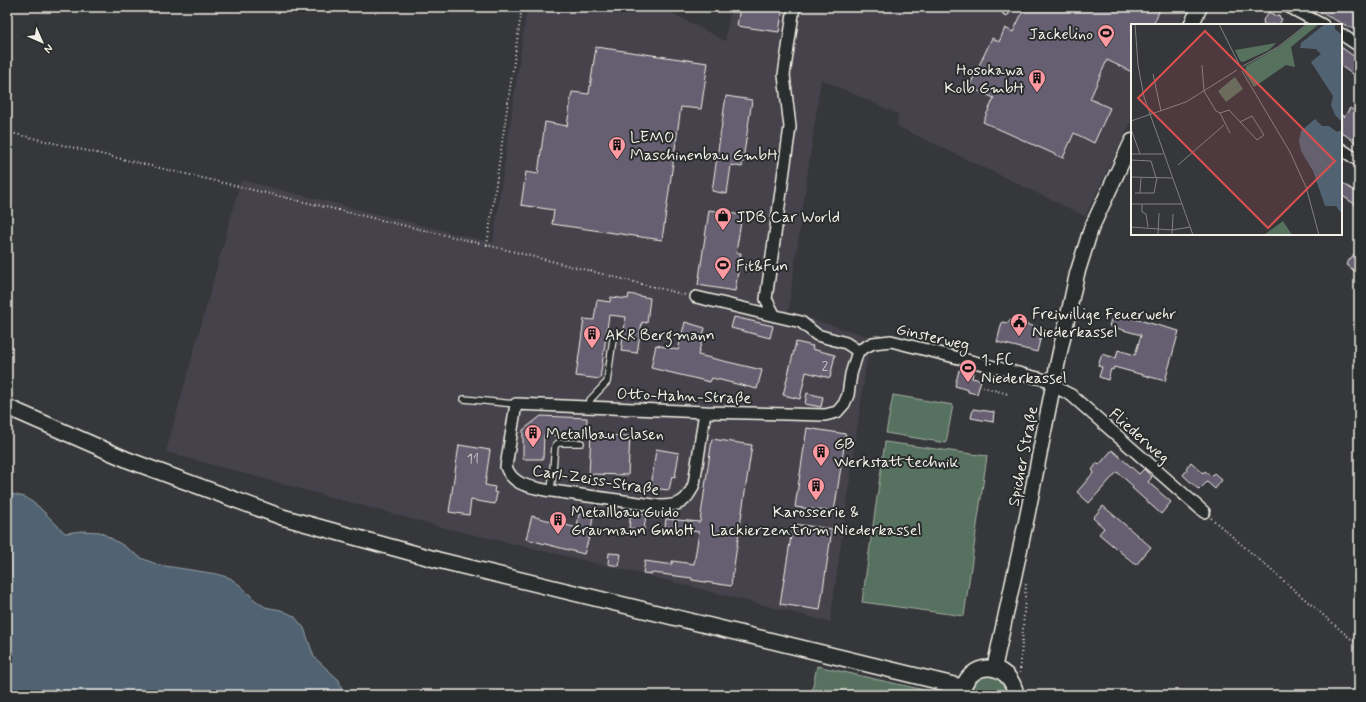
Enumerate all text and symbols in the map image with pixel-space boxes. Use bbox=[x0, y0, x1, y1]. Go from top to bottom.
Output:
north arrow bbox=[22, 22, 62, 62]
sports icon: Jackelino bbox=[1096, 23, 1116, 48]
place label: Jackelino bbox=[1029, 24, 1093, 45]
inset map bbox=[1131, 24, 1342, 235]
text: N bbox=[41, 41, 56, 56]
place label: Hosokawa Kolb GmbH bbox=[944, 60, 1024, 99]
building icon: Hosokawa Kolb GmbH bbox=[1027, 68, 1047, 93]
place label: LEMO Maschinenbau GmbH bbox=[630, 127, 778, 166]
building icon: LEMO Maschinenbau GmbH bbox=[607, 135, 627, 160]
shop icon: JDB Car World bbox=[713, 206, 733, 231]
place label: JDB Car World bbox=[736, 207, 840, 228]
sports icon: Fit&Fun bbox=[713, 255, 733, 280]
place label: Fit&Fun bbox=[736, 256, 788, 277]
place label: Freiwillige Feuerwehr Niederkassel bbox=[1032, 304, 1176, 343]
public building icon: Freiwillige Feuerwehr Niederkassel bbox=[1009, 312, 1029, 337]
street label: Ginsterweg bbox=[894, 319, 971, 357]
building icon: AKR Bergmann bbox=[582, 324, 602, 349]
place label: AKR Bergmann bbox=[605, 325, 715, 347]
place label: 1. FC Niederkassel bbox=[981, 350, 1067, 389]
house number: 2 bbox=[822, 357, 829, 375]
sports icon: 1. FC Niederkassel bbox=[958, 358, 978, 383]
street label: Otto-Hahn-Straße bbox=[616, 384, 752, 409]
street label: Spicher Straße bbox=[1003, 404, 1043, 508]
street label: Fliederweg bbox=[1104, 404, 1174, 468]
building icon: Metallbau Clasen bbox=[523, 423, 543, 448]
place label: Metallbau Clasen bbox=[546, 424, 664, 445]
place label: GB Werkstatttechnik bbox=[834, 434, 959, 473]
building icon: GB Werkstatttechnik bbox=[811, 442, 831, 467]
house number: 11 bbox=[467, 450, 479, 468]
street label: Carl-Zeiss-Straße bbox=[531, 460, 661, 501]
building icon: Karosserie & Lackierzentrum Niederkassel bbox=[806, 476, 826, 501]
place label: Metallbau Guido Graumann GmbH bbox=[571, 502, 695, 541]
place label: Karosserie & Lackierzentrum Niederkassel bbox=[711, 502, 922, 541]
building icon: Metallbau Guido Graumann GmbH bbox=[548, 510, 568, 535]

